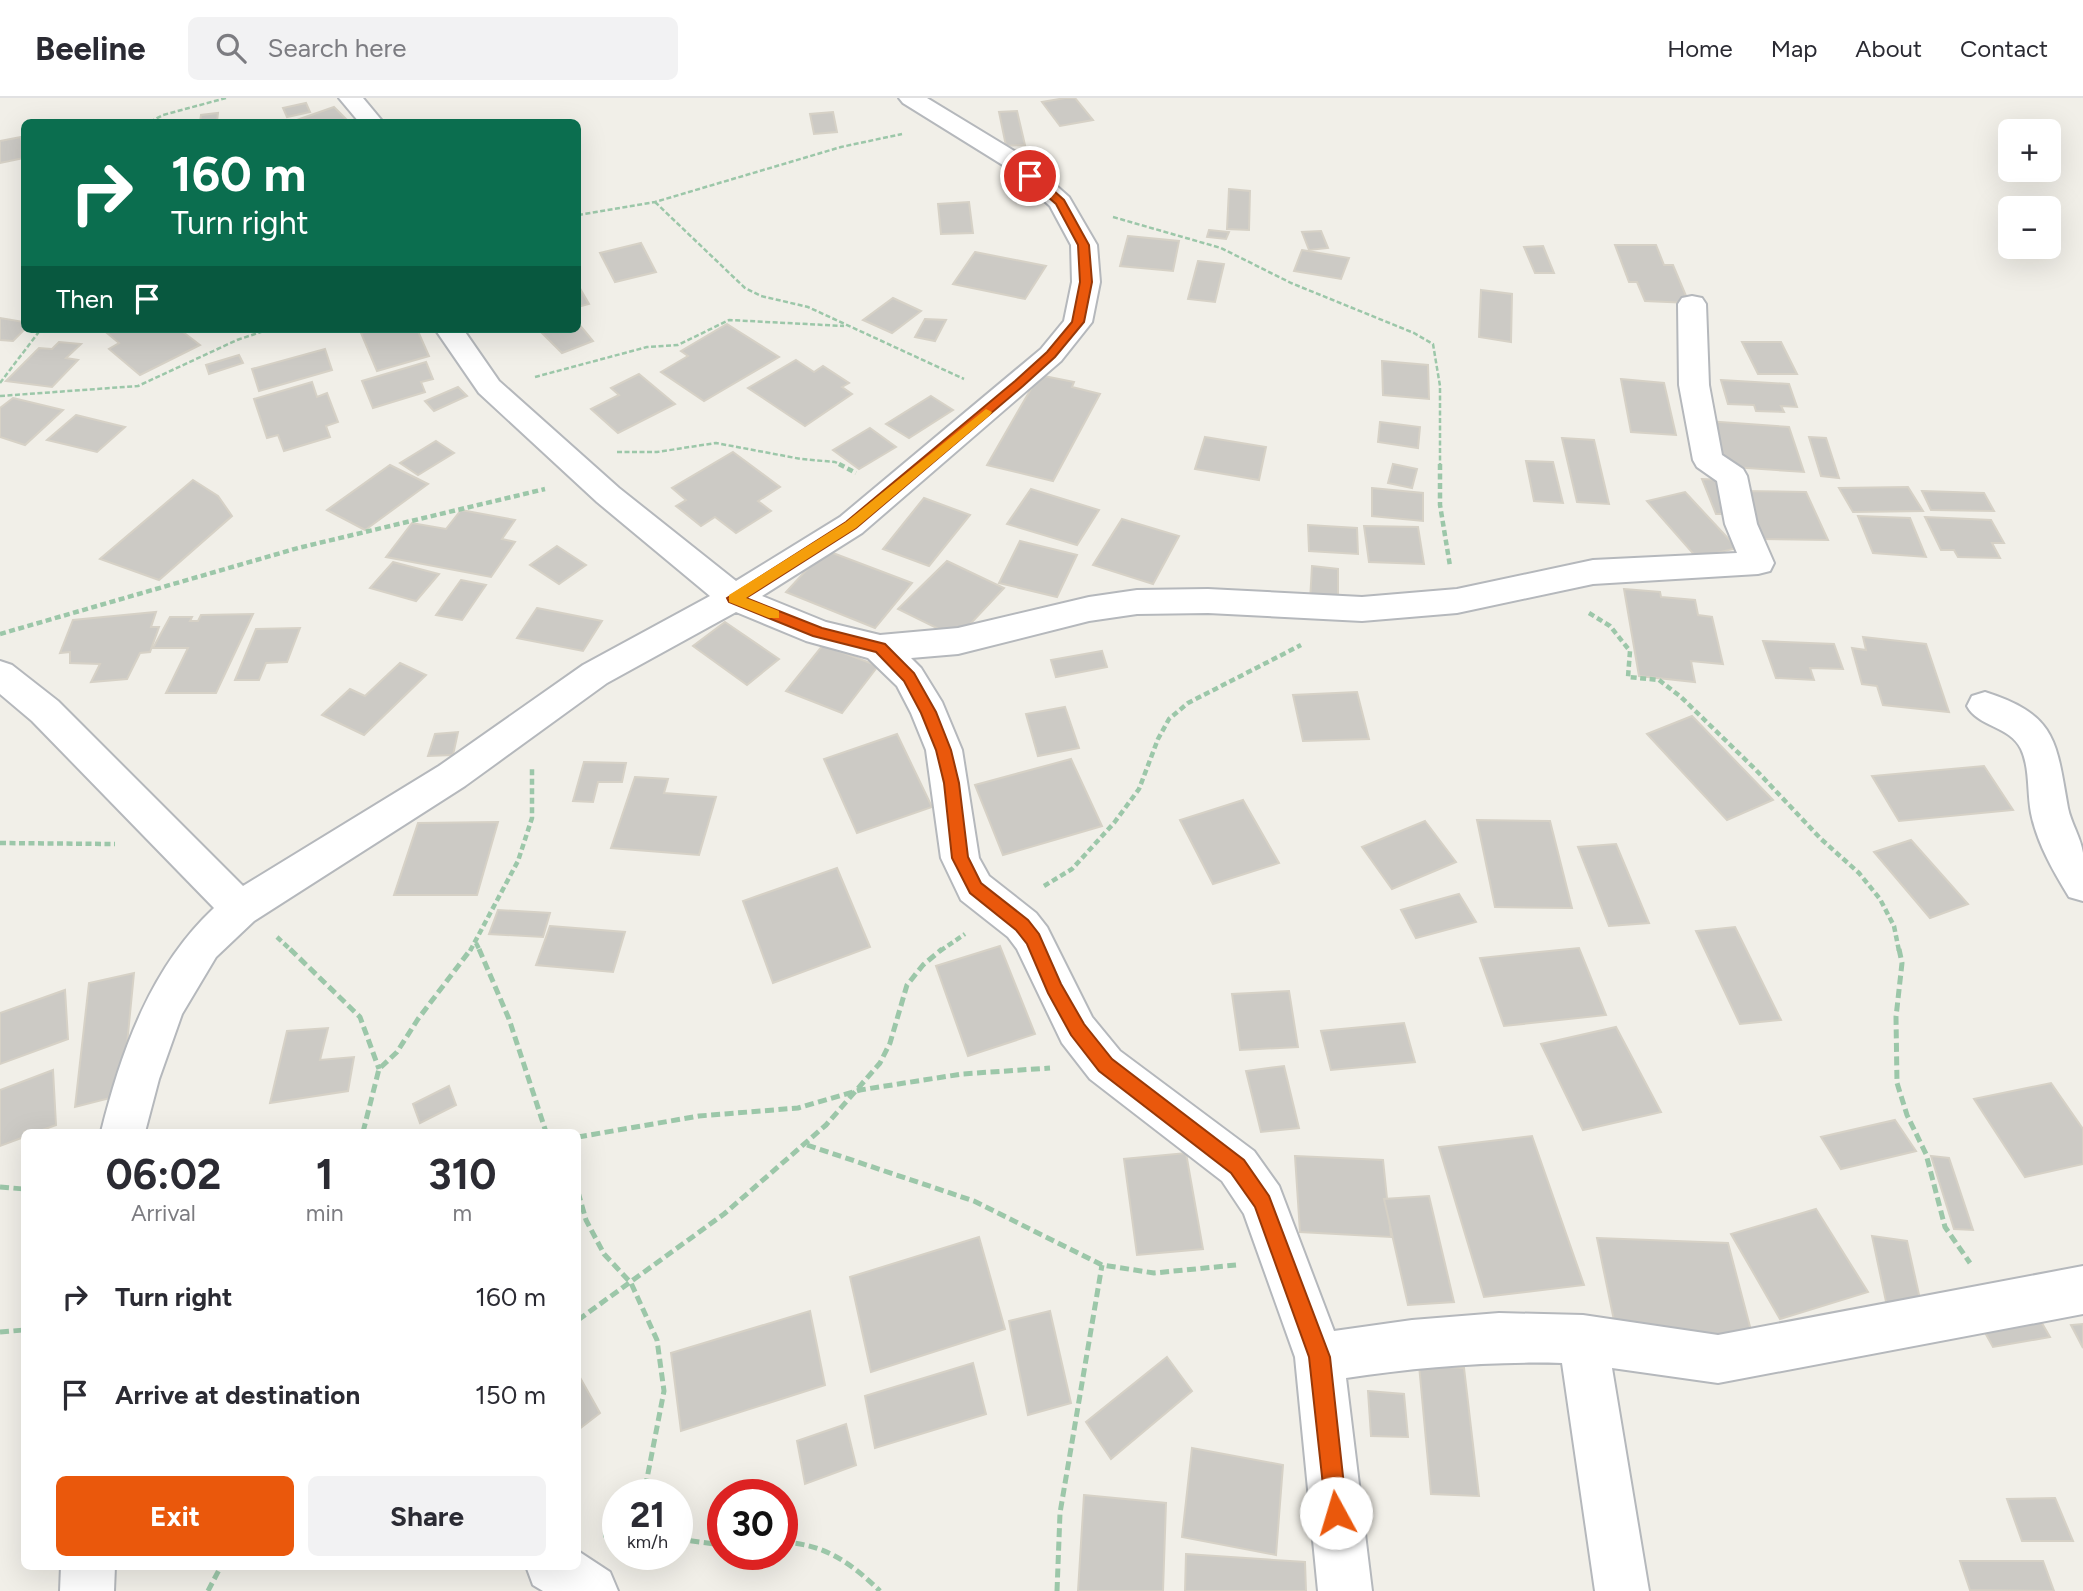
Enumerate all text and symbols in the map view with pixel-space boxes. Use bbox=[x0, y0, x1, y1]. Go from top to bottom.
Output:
search box bbox=[188, 17, 678, 80]
text: Beeline bbox=[35, 29, 146, 68]
icon: search bbox=[212, 29, 250, 67]
text: Search here bbox=[268, 32, 406, 64]
text: Home bbox=[1667, 34, 1733, 63]
text: Map bbox=[1771, 34, 1817, 63]
text: About bbox=[1855, 34, 1922, 63]
text: Contact bbox=[1960, 34, 2048, 63]
map controls bbox=[1998, 119, 2061, 259]
button: + bbox=[1998, 119, 2061, 182]
text: 160 m bbox=[171, 144, 306, 203]
pin bbox=[1000, 146, 1060, 206]
icon: right bbox=[56, 147, 147, 238]
icon: arrive bbox=[1011, 157, 1049, 195]
button: − bbox=[1998, 196, 2061, 259]
text: Turn right bbox=[171, 204, 309, 242]
icon: arrive bbox=[128, 280, 166, 318]
text: Then bbox=[56, 283, 114, 315]
text: 06:02 bbox=[106, 1149, 221, 1200]
text: 1 bbox=[316, 1149, 334, 1200]
text: 310 bbox=[428, 1149, 496, 1200]
text: Arrival bbox=[131, 1199, 196, 1227]
text: min bbox=[306, 1199, 344, 1227]
text: m bbox=[453, 1199, 472, 1227]
icon: right bbox=[56, 1278, 94, 1316]
text: Turn right bbox=[115, 1281, 232, 1313]
text: 160 m bbox=[475, 1281, 546, 1313]
icon: arrive bbox=[56, 1376, 94, 1414]
text: Arrive at destination bbox=[115, 1379, 360, 1411]
text: 150 m bbox=[475, 1379, 546, 1411]
button: Exit bbox=[56, 1476, 294, 1556]
button: Share bbox=[308, 1476, 546, 1556]
position arrow bbox=[1299, 1476, 1373, 1550]
speed limit sign: 30 bbox=[707, 1479, 798, 1570]
text: 21 bbox=[630, 1494, 665, 1536]
text: km/h bbox=[627, 1531, 668, 1553]

